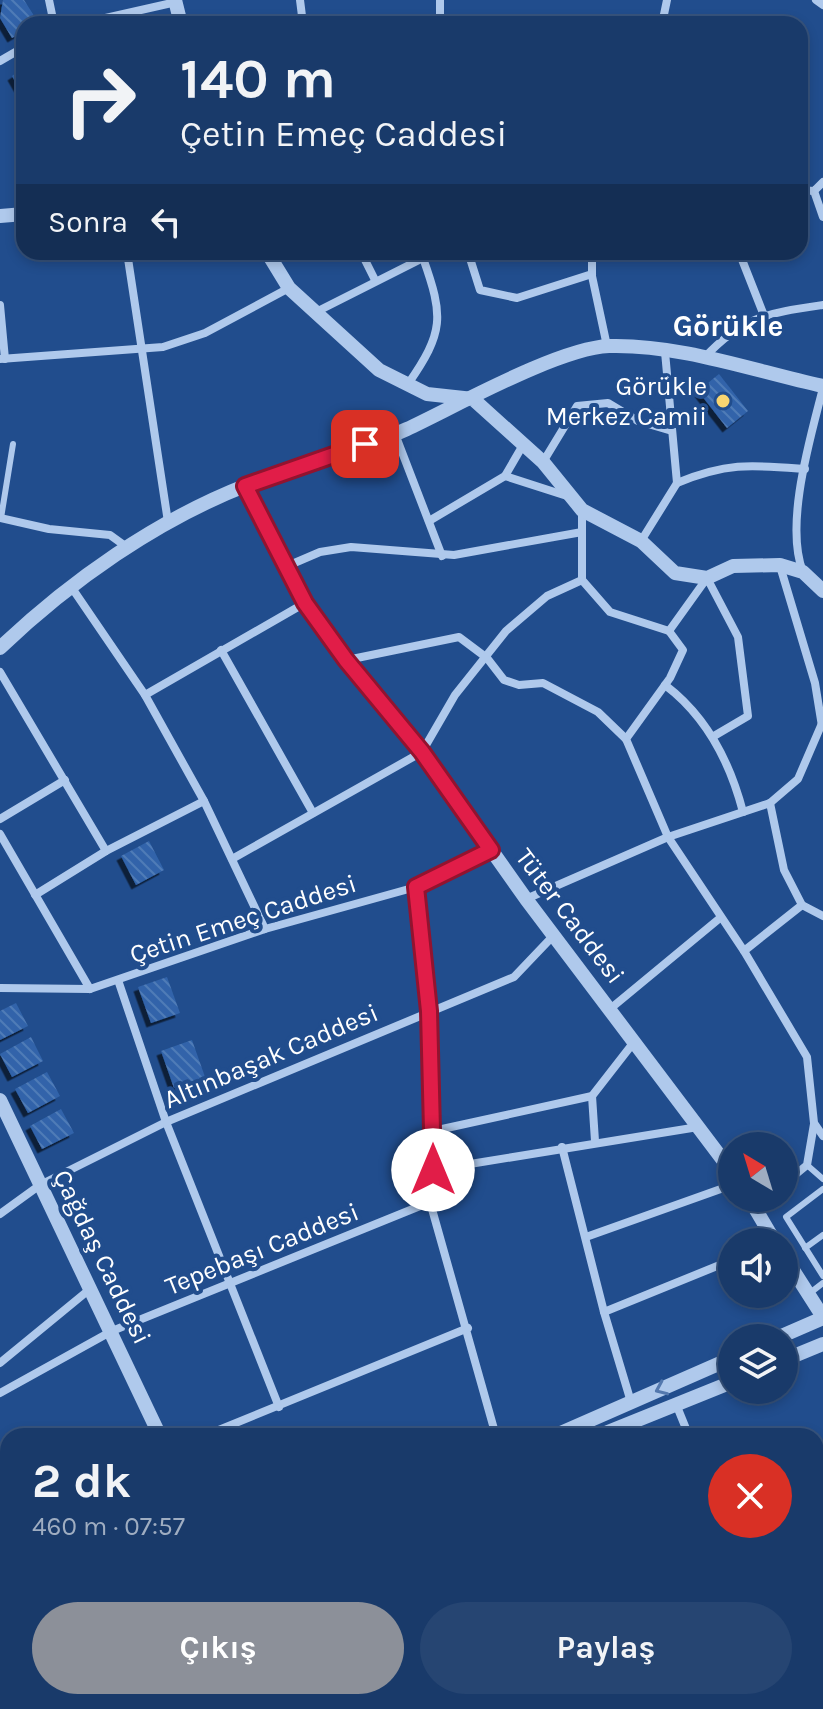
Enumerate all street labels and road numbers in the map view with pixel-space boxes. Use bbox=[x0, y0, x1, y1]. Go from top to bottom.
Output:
street label: Tüter Caddesi bbox=[509, 842, 631, 990]
street label: Çetin Emeç Caddesi bbox=[126, 868, 360, 970]
street label: Altınbaşak Caddesi bbox=[159, 997, 383, 1115]
street label: Çağdaş Caddesi bbox=[46, 1165, 158, 1349]
street label: Tepebaşı Caddesi bbox=[161, 1196, 363, 1302]

